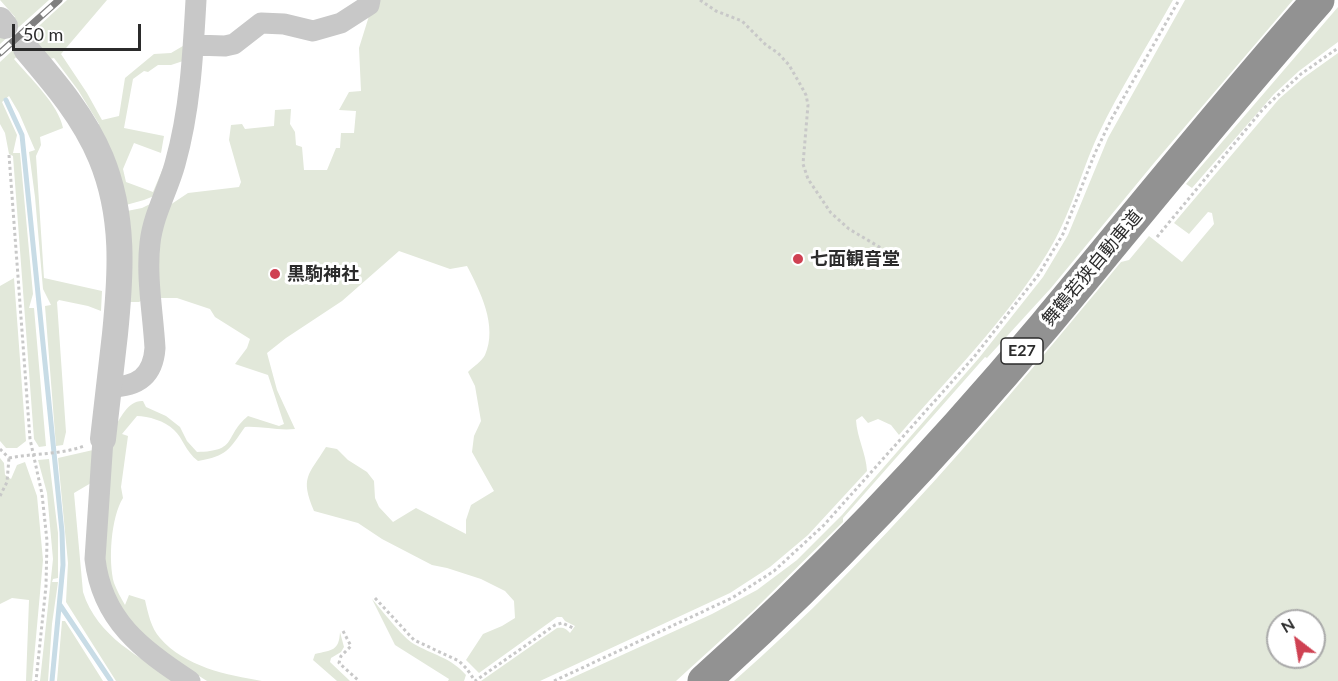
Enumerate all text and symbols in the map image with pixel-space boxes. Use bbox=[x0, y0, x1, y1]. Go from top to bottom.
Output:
scale bar bbox=[15, 12, 144, 50]
text: 50 m bbox=[23, 23, 63, 45]
street label: 舞鶴若狭自動車道 bbox=[1037, 206, 1147, 330]
place label: 七面観音堂 bbox=[810, 248, 900, 270]
marker: 七面観音堂 bbox=[791, 252, 805, 266]
place label: 黒駒神社 bbox=[287, 263, 359, 285]
marker: 黒駒神社 bbox=[268, 267, 282, 281]
road number: E27 bbox=[1001, 338, 1043, 364]
north arrow bbox=[1266, 609, 1326, 669]
text: N bbox=[1277, 614, 1298, 636]

